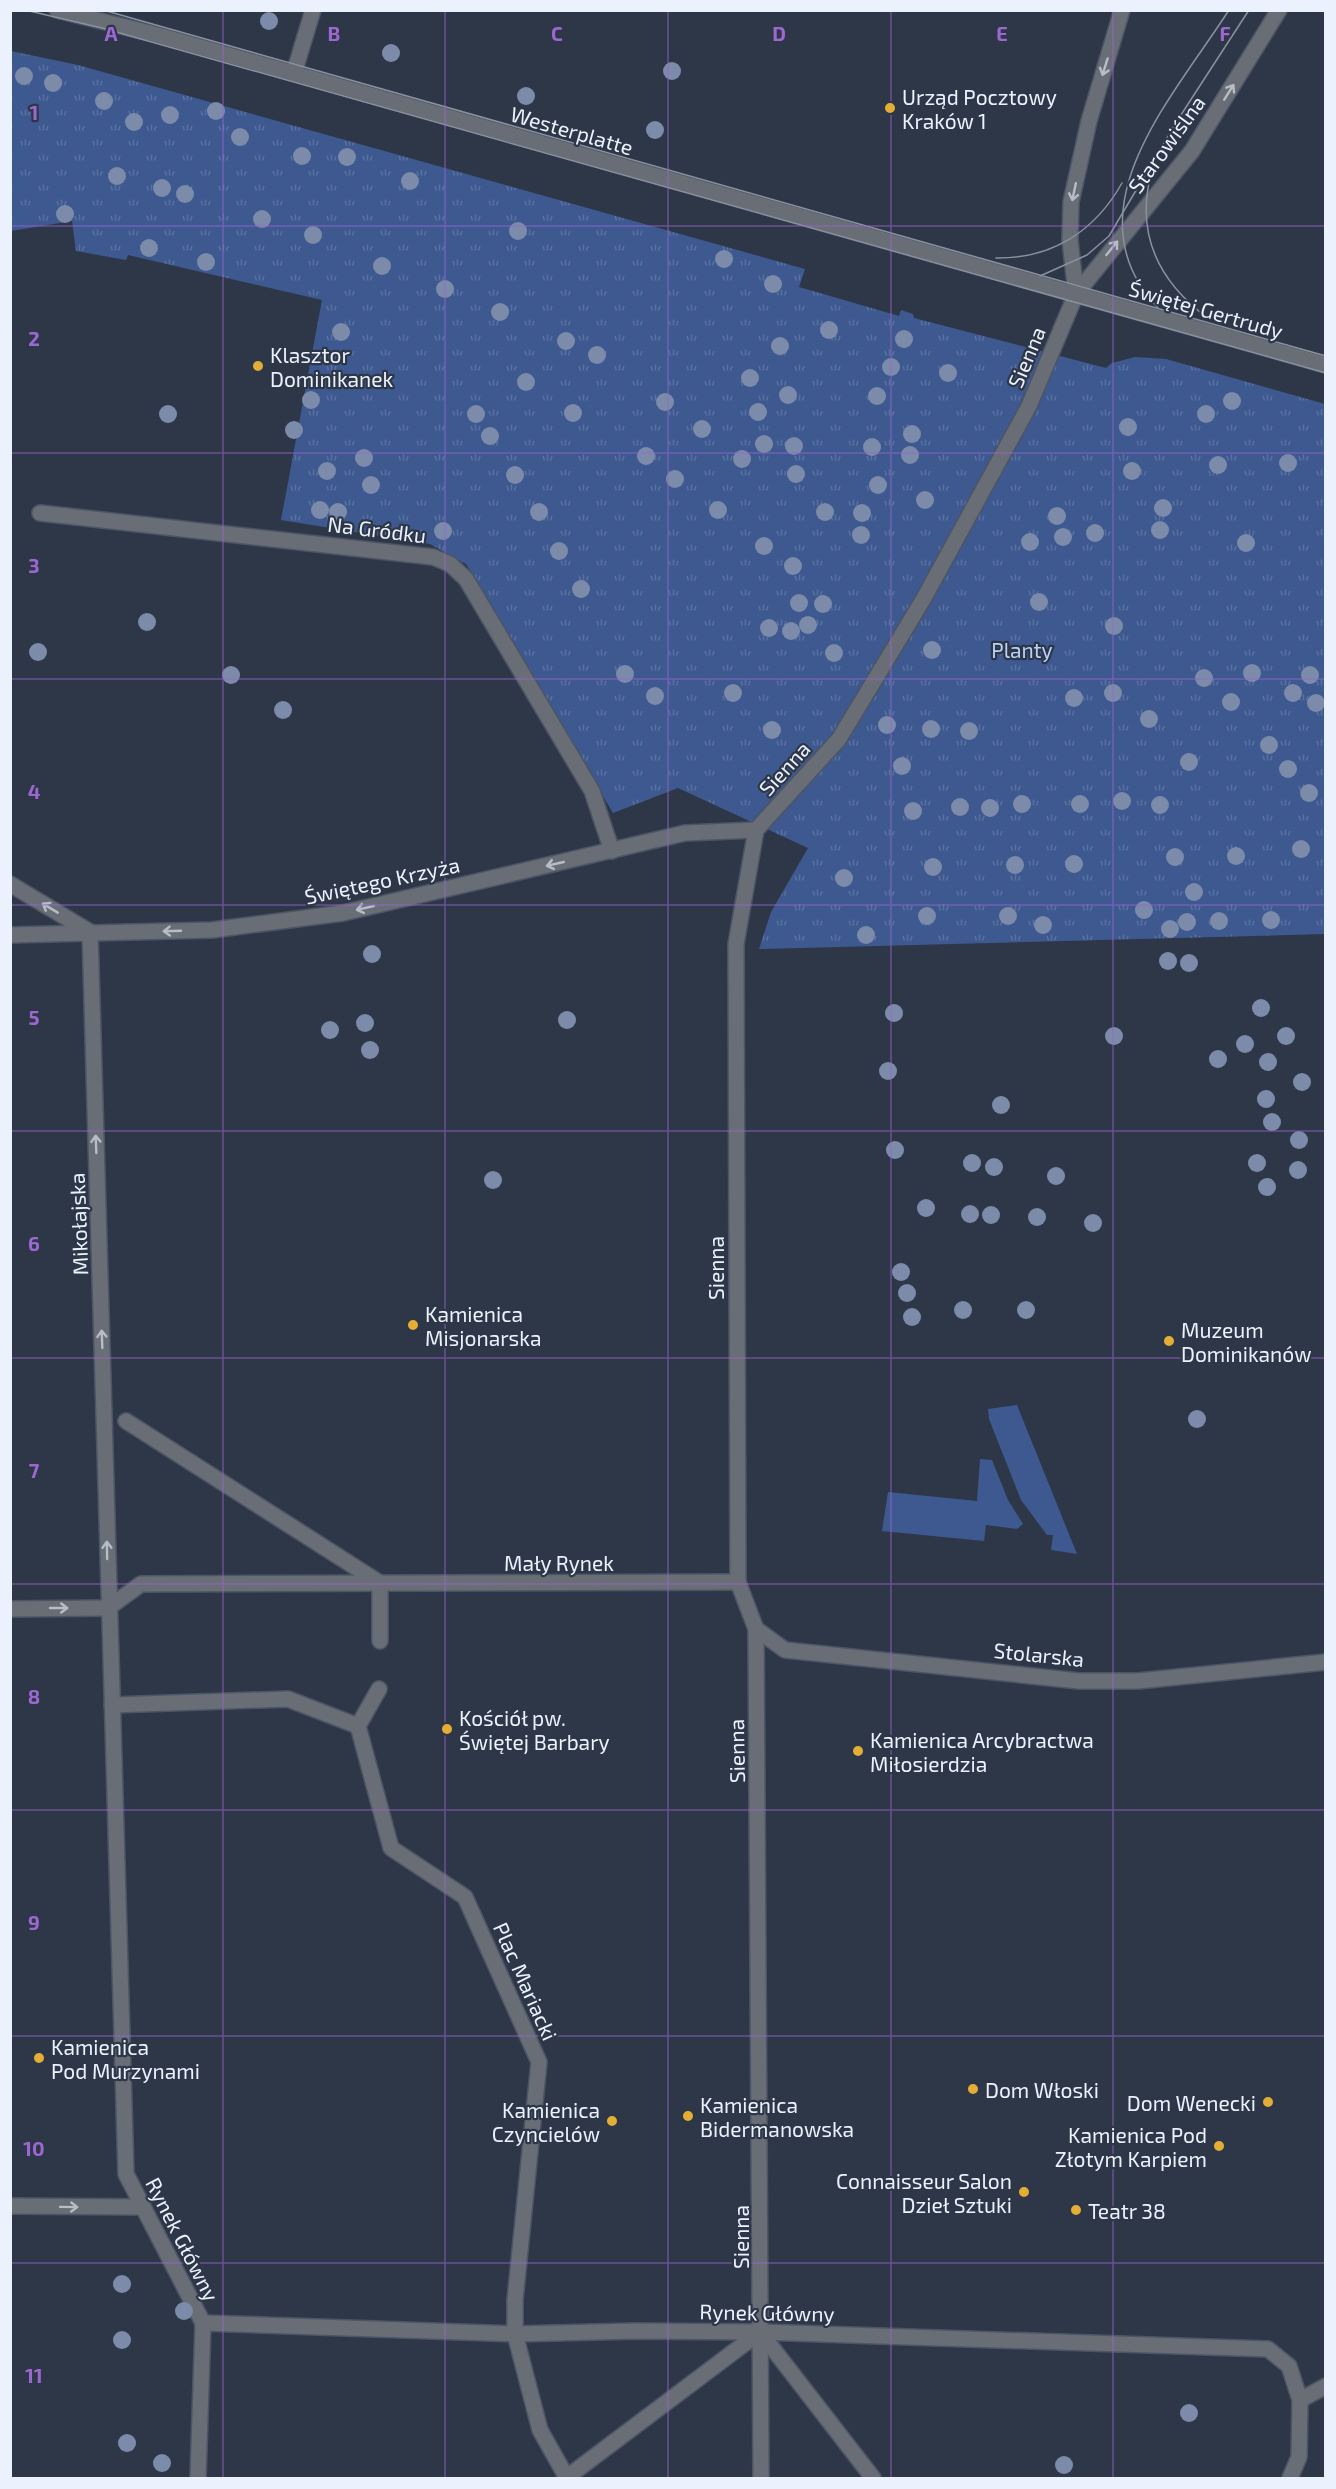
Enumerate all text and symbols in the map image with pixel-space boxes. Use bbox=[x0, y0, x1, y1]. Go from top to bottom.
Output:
text: A bbox=[104, 21, 118, 45]
text: B bbox=[328, 21, 340, 45]
text: C bbox=[551, 21, 563, 45]
text: D bbox=[772, 21, 786, 45]
text: E bbox=[996, 21, 1008, 45]
text: F bbox=[1219, 21, 1231, 45]
one-way arrow bbox=[1099, 57, 1110, 76]
place label: Urząd Pocztowy Kraków 1 bbox=[902, 84, 1057, 133]
one-way arrow bbox=[1223, 84, 1235, 101]
street label: Starowiślna bbox=[1122, 90, 1210, 198]
text: 1 bbox=[30, 100, 38, 124]
street label: Westerplatte bbox=[508, 101, 636, 159]
marker: Urząd Pocztowy Kraków 1 bbox=[883, 101, 897, 115]
one-way arrow bbox=[1067, 182, 1079, 201]
one-way arrow bbox=[1105, 241, 1119, 256]
street label: Świętej Gertrudy bbox=[1126, 275, 1286, 344]
street label: Sienna bbox=[1002, 323, 1050, 391]
text: 2 bbox=[28, 326, 40, 350]
place label: Klasztor Dominikanek bbox=[270, 342, 394, 391]
marker: Klasztor Dominikanek bbox=[251, 359, 265, 373]
street label: Na Gródku bbox=[326, 511, 428, 547]
text: 3 bbox=[28, 553, 40, 577]
park label: Planty bbox=[991, 637, 1053, 662]
street label: Sienna bbox=[753, 736, 815, 800]
text: 4 bbox=[28, 779, 41, 803]
street label: Świętego Krzyża bbox=[302, 851, 462, 909]
one-way arrow bbox=[546, 859, 565, 871]
one-way arrow bbox=[42, 902, 59, 914]
one-way arrow bbox=[356, 902, 375, 914]
one-way arrow bbox=[162, 926, 182, 937]
text: 5 bbox=[28, 1005, 40, 1029]
one-way arrow bbox=[91, 1134, 102, 1154]
street label: Mikołajska bbox=[64, 1172, 93, 1276]
text: 6 bbox=[28, 1231, 40, 1255]
street label: Sienna bbox=[703, 1236, 728, 1300]
place label: Kamienica Misjonarska bbox=[425, 1301, 542, 1351]
place label: Muzeum Dominikanów bbox=[1181, 1317, 1311, 1366]
marker: Kamienica Misjonarska bbox=[406, 1318, 420, 1332]
one-way arrow bbox=[97, 1329, 108, 1349]
marker: Muzeum Dominikanów bbox=[1162, 1334, 1176, 1348]
text: 7 bbox=[29, 1458, 40, 1482]
one-way arrow bbox=[102, 1540, 113, 1560]
street label: Mały Rynek bbox=[504, 1550, 614, 1575]
one-way arrow bbox=[49, 1602, 69, 1614]
street label: Stolarska bbox=[993, 1637, 1085, 1671]
text: 8 bbox=[28, 1684, 40, 1708]
place label: Kościół pw. Świętej Barbary bbox=[459, 1705, 610, 1755]
street label: Sienna bbox=[723, 1719, 749, 1783]
marker: Kościół pw. Świętej Barbary bbox=[440, 1722, 454, 1736]
place label: Kamienica Arcybractwa Miłosierdzia bbox=[870, 1727, 1094, 1776]
marker: Kamienica Arcybractwa Miłosierdzia bbox=[851, 1744, 865, 1758]
text: 9 bbox=[28, 1910, 40, 1934]
street label: Plac Mariacki bbox=[489, 1918, 563, 2044]
place label: Kamienica Pod Murzynami bbox=[51, 2034, 200, 2083]
marker: Kamienica Pod Murzynami bbox=[32, 2051, 46, 2065]
place label: Dom Włoski bbox=[985, 2077, 1099, 2102]
marker: Dom Włoski bbox=[966, 2082, 980, 2096]
place label: Dom Wenecki bbox=[1127, 2090, 1256, 2115]
place label: Kamienica Bidermanowska bbox=[700, 2092, 854, 2141]
marker: Dom Wenecki bbox=[1261, 2095, 1275, 2109]
place label: Kamienica Czyncielów bbox=[492, 2097, 600, 2146]
marker: Kamienica Bidermanowska bbox=[681, 2109, 695, 2123]
marker: Kamienica Czyncielów bbox=[605, 2114, 619, 2128]
place label: Kamienica Pod Złotym Karpiem bbox=[1055, 2122, 1207, 2171]
text: 10 bbox=[23, 2136, 45, 2160]
marker: Kamienica Pod Złotym Karpiem bbox=[1212, 2139, 1226, 2153]
place label: Connaisseur Salon Dzieł Sztuki bbox=[836, 2168, 1012, 2217]
street label: Rynek Główny bbox=[141, 2173, 225, 2305]
marker: Connaisseur Salon Dzieł Sztuki bbox=[1017, 2185, 1031, 2199]
place label: Teatr 38 bbox=[1088, 2198, 1166, 2223]
one-way arrow bbox=[58, 2201, 78, 2212]
marker: Teatr 38 bbox=[1069, 2203, 1083, 2217]
street label: Sienna bbox=[728, 2205, 753, 2269]
street label: Rynek Główny bbox=[699, 2298, 835, 2326]
text: 11 bbox=[25, 2363, 43, 2387]

